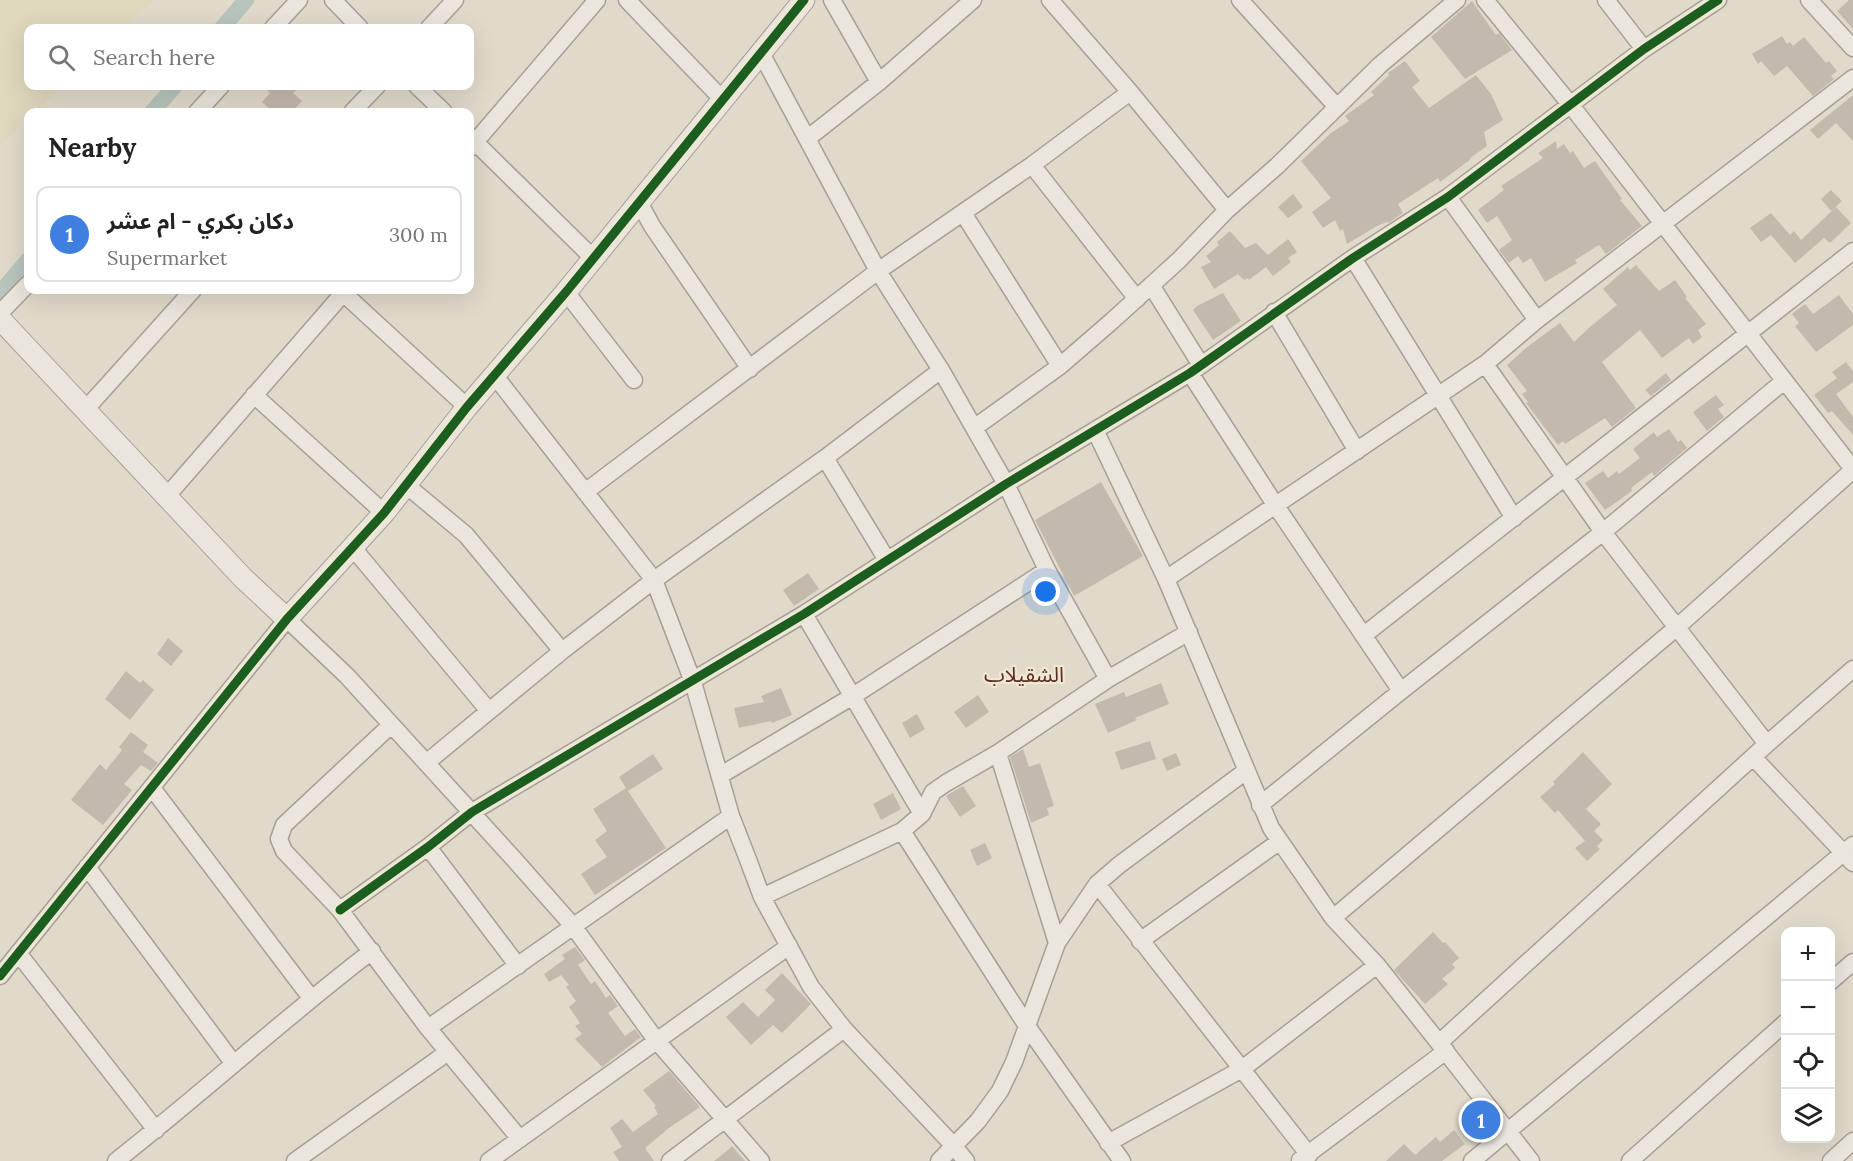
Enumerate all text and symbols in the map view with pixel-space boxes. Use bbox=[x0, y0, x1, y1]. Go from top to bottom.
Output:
search box bbox=[24, 24, 474, 90]
icon: search bbox=[45, 41, 78, 74]
text: Search here bbox=[93, 43, 215, 71]
text: Nearby bbox=[48, 131, 136, 164]
text: دكان بكري - ام عشر bbox=[107, 207, 294, 235]
text: 1 bbox=[65, 222, 74, 247]
text: 300 m bbox=[389, 222, 448, 247]
text: Supermarket bbox=[107, 245, 227, 270]
your location bbox=[1031, 577, 1060, 606]
district label: الشقيلاب bbox=[984, 661, 1064, 688]
map controls bbox=[1781, 927, 1835, 1143]
button: + bbox=[1781, 927, 1835, 981]
button: − bbox=[1781, 981, 1835, 1035]
button: locate bbox=[1781, 1035, 1835, 1089]
button: layers bbox=[1781, 1089, 1835, 1143]
pin: 1 bbox=[1462, 1098, 1500, 1142]

